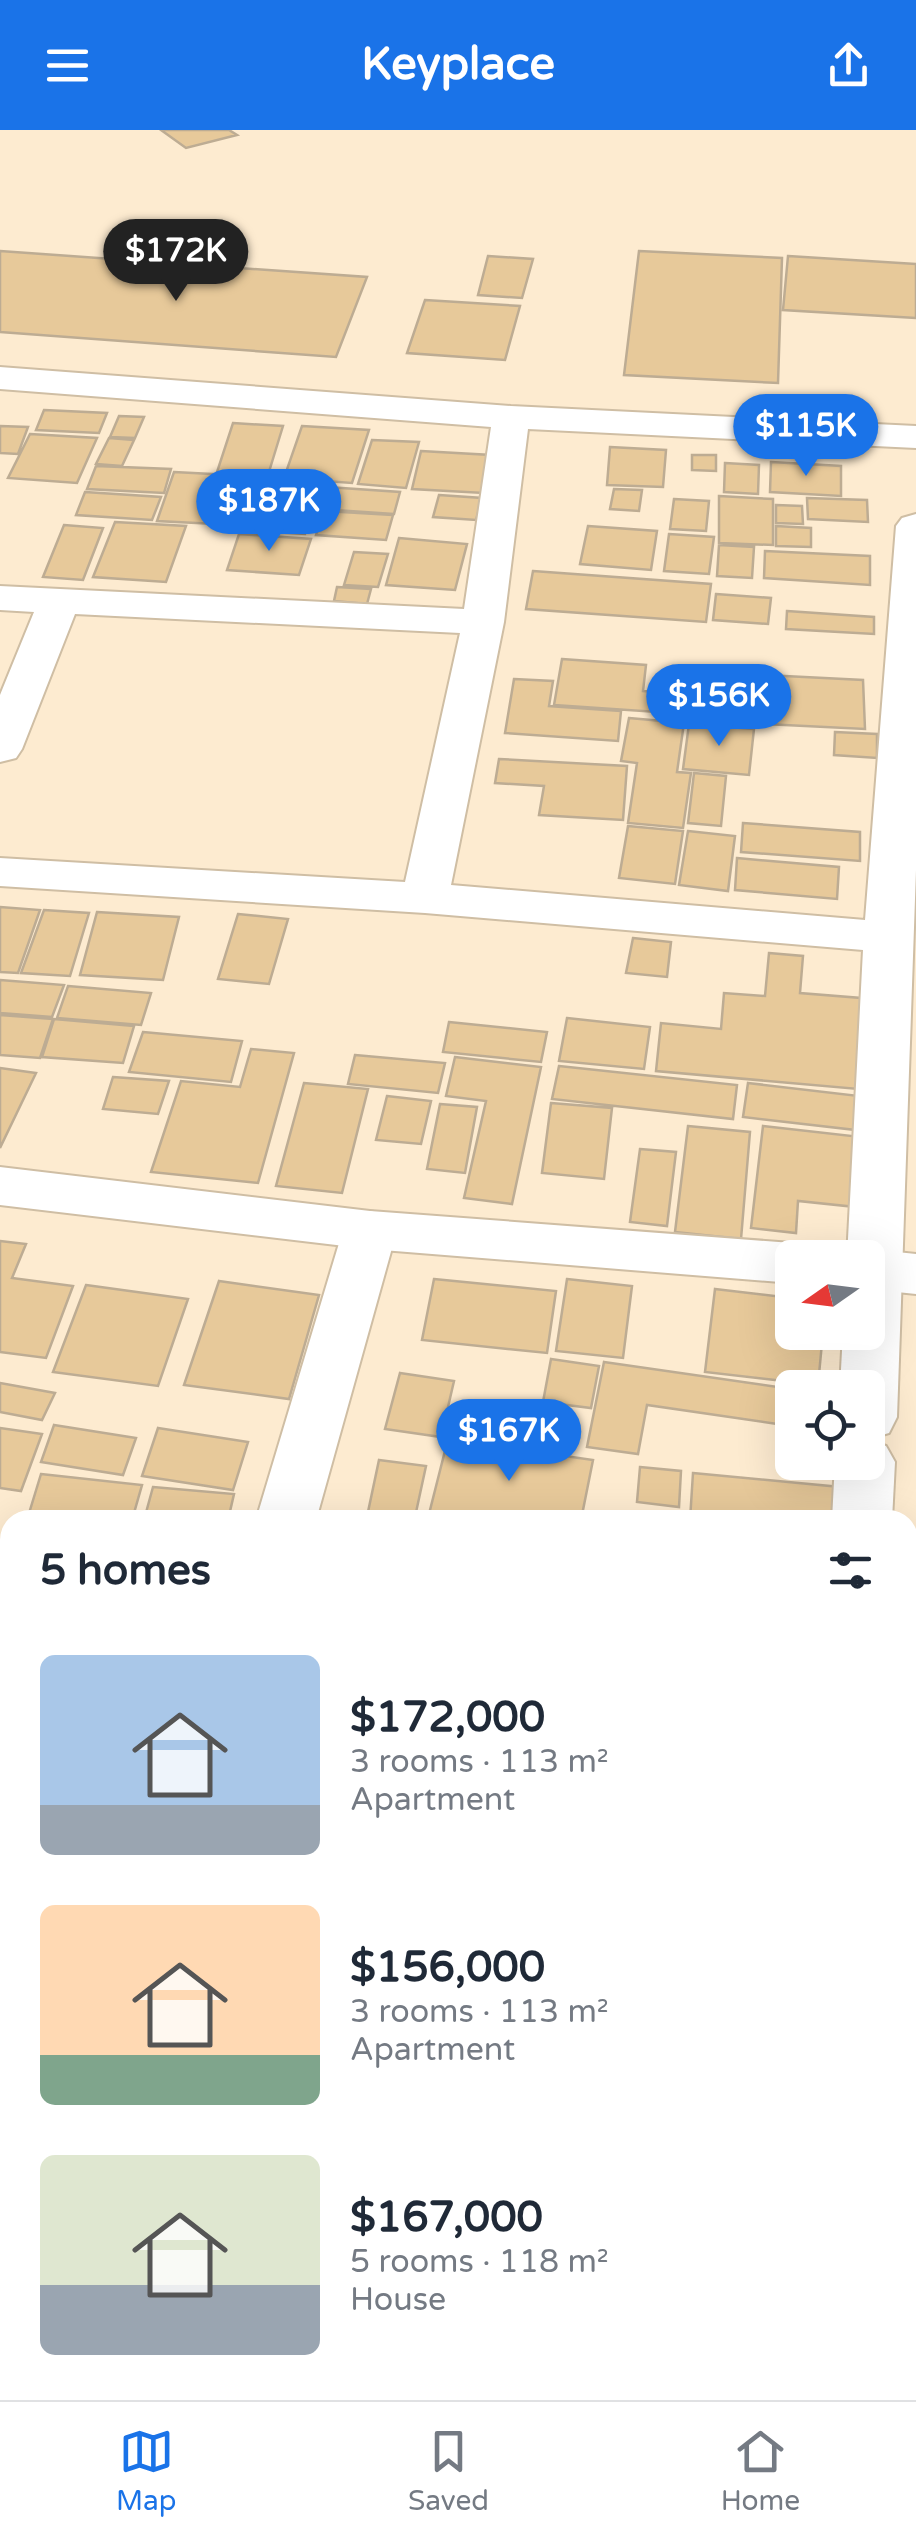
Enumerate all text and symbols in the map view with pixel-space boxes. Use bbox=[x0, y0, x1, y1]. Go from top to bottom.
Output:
icon: menu bbox=[40, 38, 95, 93]
text: Keyplace bbox=[361, 38, 555, 92]
icon: share bbox=[821, 38, 876, 93]
pin: $172K bbox=[106, 219, 246, 304]
text: $172K bbox=[125, 232, 227, 270]
pin: $115K bbox=[736, 394, 876, 479]
text: $115K bbox=[755, 407, 857, 445]
pin: $187K bbox=[199, 469, 339, 554]
text: $187K bbox=[218, 482, 320, 520]
pin: $156K bbox=[649, 664, 789, 749]
text: $156K bbox=[668, 677, 770, 715]
north arrow bbox=[775, 1240, 885, 1350]
map controls bbox=[775, 1240, 885, 1480]
button: locate bbox=[775, 1370, 885, 1480]
pin: $167K bbox=[439, 1399, 579, 1484]
text: $167K bbox=[458, 1412, 560, 1450]
icon: filters bbox=[823, 1543, 878, 1598]
text: 5 homes bbox=[40, 1545, 211, 1596]
text: $172,000 bbox=[350, 1692, 545, 1743]
icon: home bbox=[120, 1695, 240, 1815]
text: 3 rooms · 113 m² bbox=[350, 1743, 609, 1781]
text: Apartment bbox=[350, 1781, 515, 1819]
text: $156,000 bbox=[350, 1942, 545, 1993]
icon: home bbox=[120, 1945, 240, 2065]
text: 3 rooms · 113 m² bbox=[350, 1993, 609, 2031]
text: Apartment bbox=[350, 2031, 515, 2069]
text: $167,000 bbox=[350, 2192, 543, 2243]
icon: home bbox=[120, 2195, 240, 2315]
text: 5 rooms · 118 m² bbox=[350, 2243, 609, 2281]
text: House bbox=[350, 2281, 446, 2319]
tab: Map bbox=[116, 2424, 176, 2518]
tab: Saved bbox=[408, 2424, 489, 2518]
tab: Home bbox=[721, 2424, 800, 2518]

